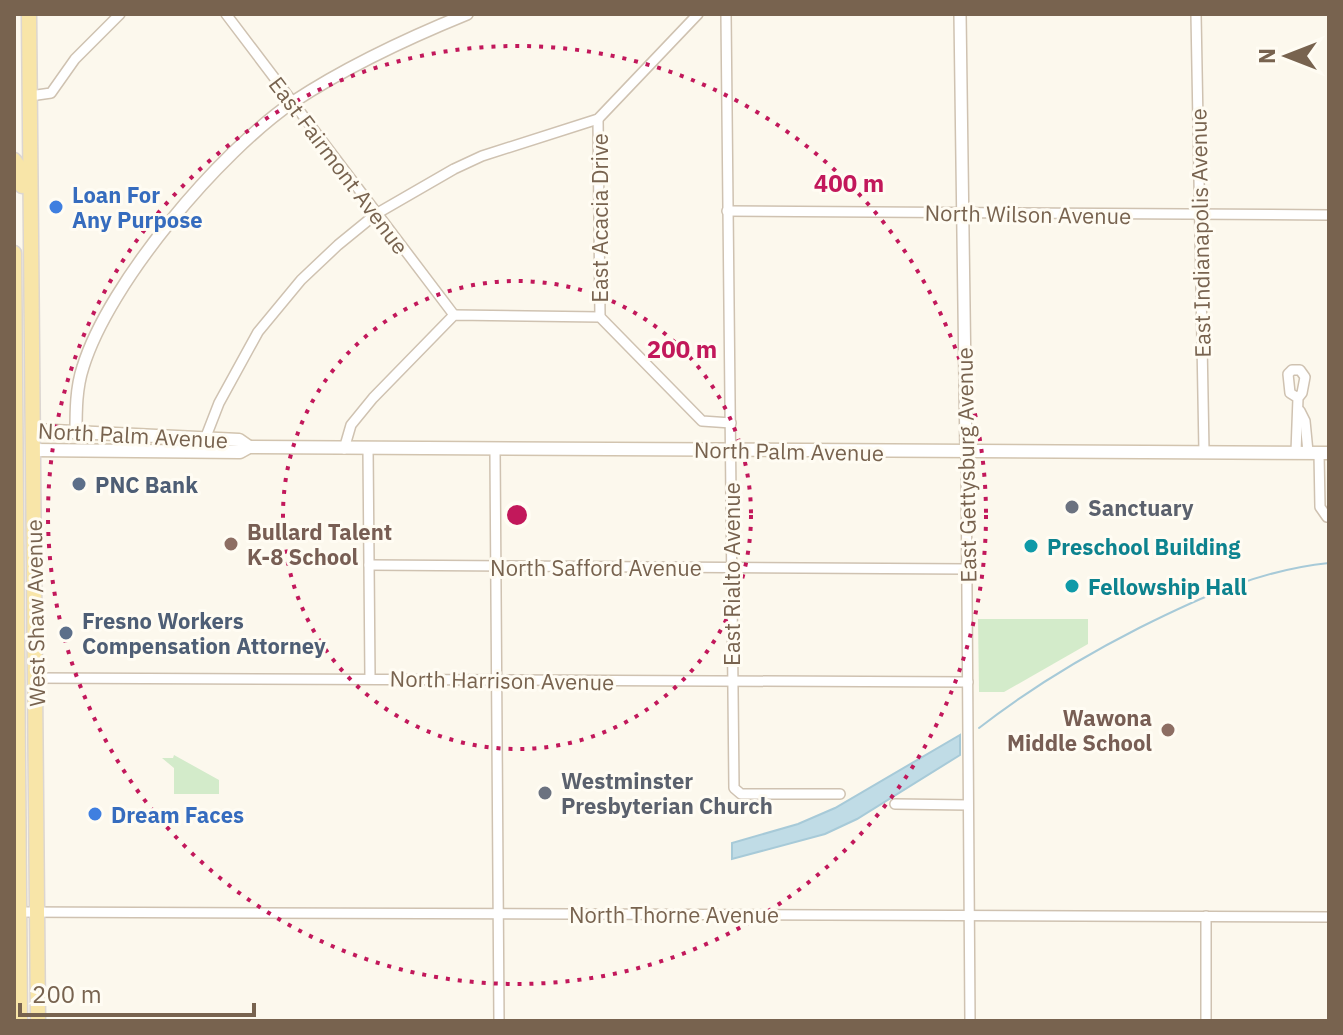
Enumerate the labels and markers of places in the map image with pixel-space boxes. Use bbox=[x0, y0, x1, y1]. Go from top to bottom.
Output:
place label: Loan For Any Purpose bbox=[72, 180, 203, 234]
marker: Loan For Any Purpose bbox=[47, 198, 65, 216]
place label: PNC Bank bbox=[95, 470, 198, 499]
marker: PNC Bank bbox=[70, 475, 88, 493]
place label: Sanctuary bbox=[1088, 493, 1194, 522]
marker: Sanctuary bbox=[1063, 498, 1081, 516]
centre of rings bbox=[503, 501, 531, 529]
place label: Bullard Talent K-8 School bbox=[247, 517, 392, 571]
place label: Preschool Building bbox=[1047, 532, 1241, 561]
marker: Bullard Talent K-8 School bbox=[222, 535, 240, 553]
marker: Preschool Building bbox=[1022, 537, 1040, 555]
place label: Fellowship Hall bbox=[1088, 572, 1247, 601]
marker: Fellowship Hall bbox=[1063, 577, 1081, 595]
place label: Fresno Workers Compensation Attorney bbox=[82, 606, 326, 660]
marker: Fresno Workers Compensation Attorney bbox=[57, 624, 75, 642]
place label: Wawona Middle School bbox=[1007, 703, 1152, 757]
marker: Wawona Middle School bbox=[1159, 721, 1177, 739]
place label: Westminster Presbyterian Church bbox=[561, 766, 773, 820]
marker: Westminster Presbyterian Church bbox=[536, 784, 554, 802]
place label: Dream Faces bbox=[111, 800, 244, 829]
marker: Dream Faces bbox=[86, 805, 104, 823]

